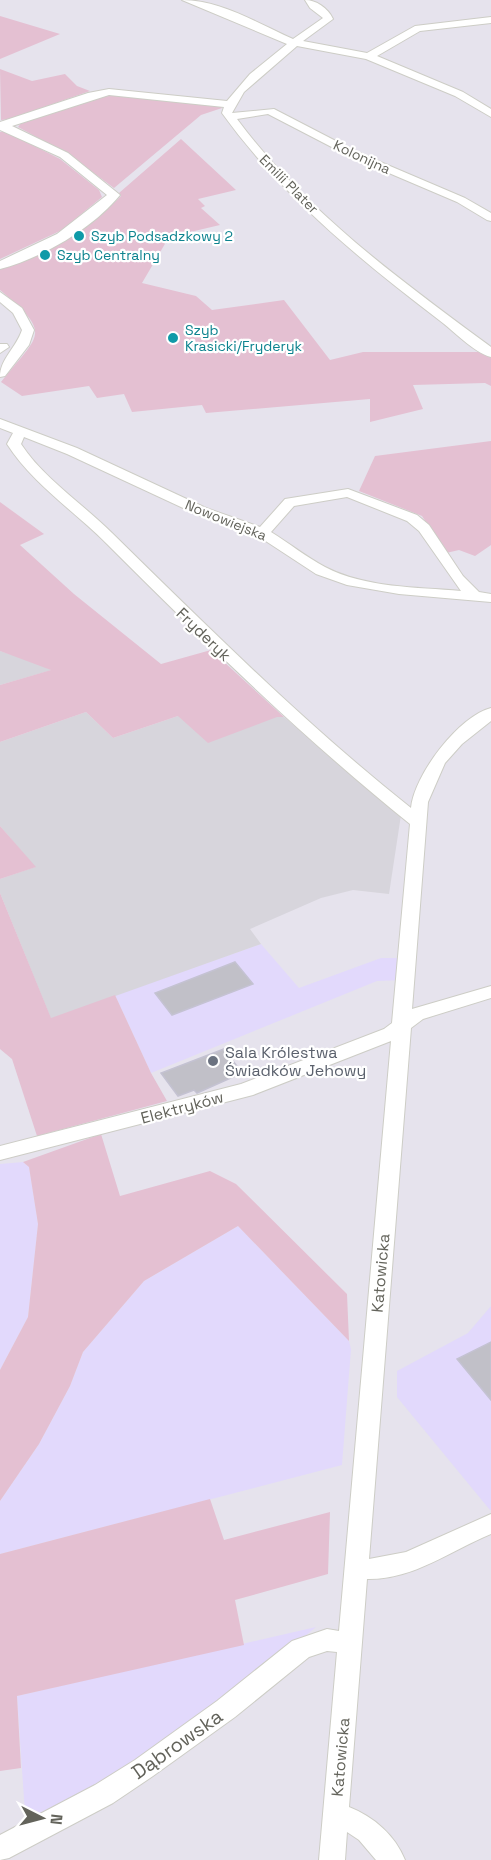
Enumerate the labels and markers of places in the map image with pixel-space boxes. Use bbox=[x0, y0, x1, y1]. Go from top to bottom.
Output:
place label: Szyb Podsadzkowy 2 bbox=[91, 227, 233, 245]
marker: Szyb Podsadzkowy 2 bbox=[72, 229, 86, 243]
place label: Szyb Centralny bbox=[57, 246, 160, 264]
marker: Szyb Centralny bbox=[38, 248, 52, 262]
place label: Szyb Krasicki/Fryderyk bbox=[185, 321, 302, 355]
marker: Szyb Krasicki/Fryderyk bbox=[166, 331, 180, 345]
place label: Sala Królestwa Świadków Jehowy bbox=[225, 1042, 366, 1081]
marker: Sala Królestwa Świadków Jehowy bbox=[206, 1054, 220, 1068]

